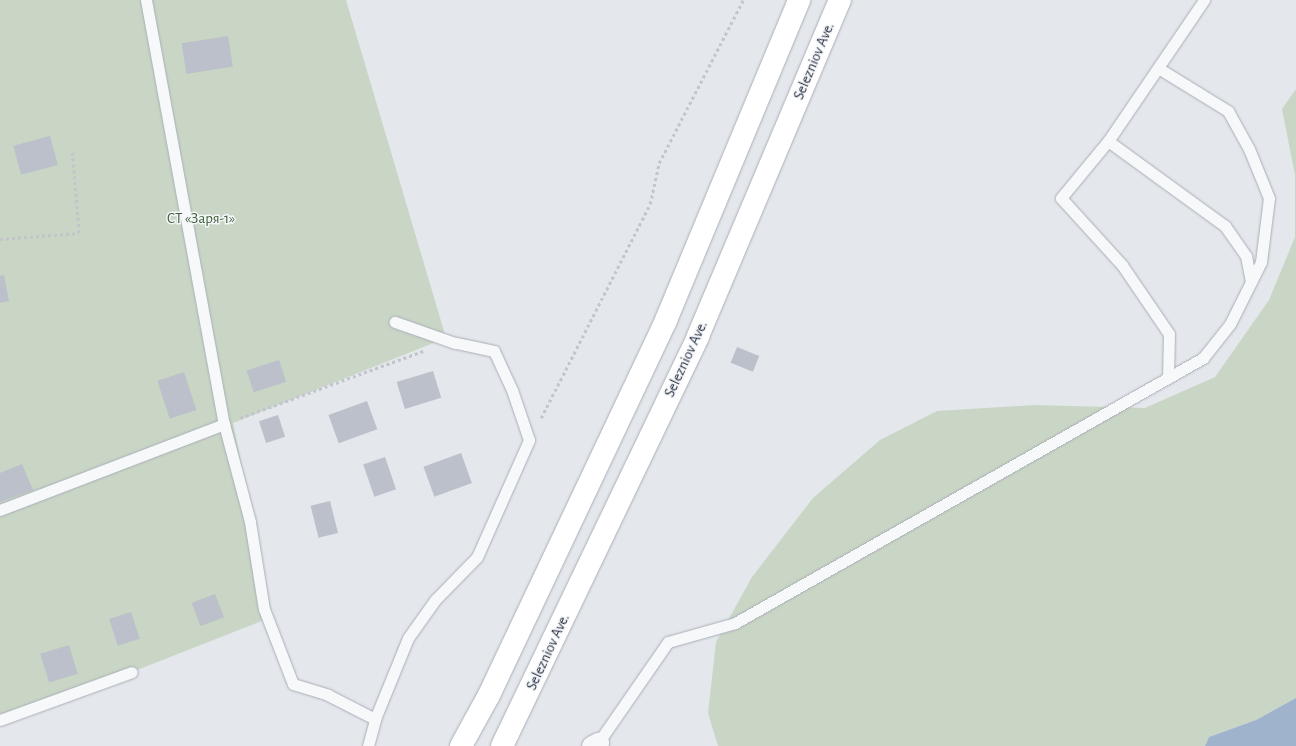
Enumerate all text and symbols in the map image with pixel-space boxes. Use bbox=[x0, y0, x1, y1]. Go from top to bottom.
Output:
street label: Selezniov Ave. bbox=[790, 20, 838, 102]
park label: СТ «Заря-1» bbox=[167, 210, 235, 228]
street label: Selezniov Ave. bbox=[660, 318, 712, 400]
street label: Selezniov Ave. bbox=[522, 611, 574, 693]

